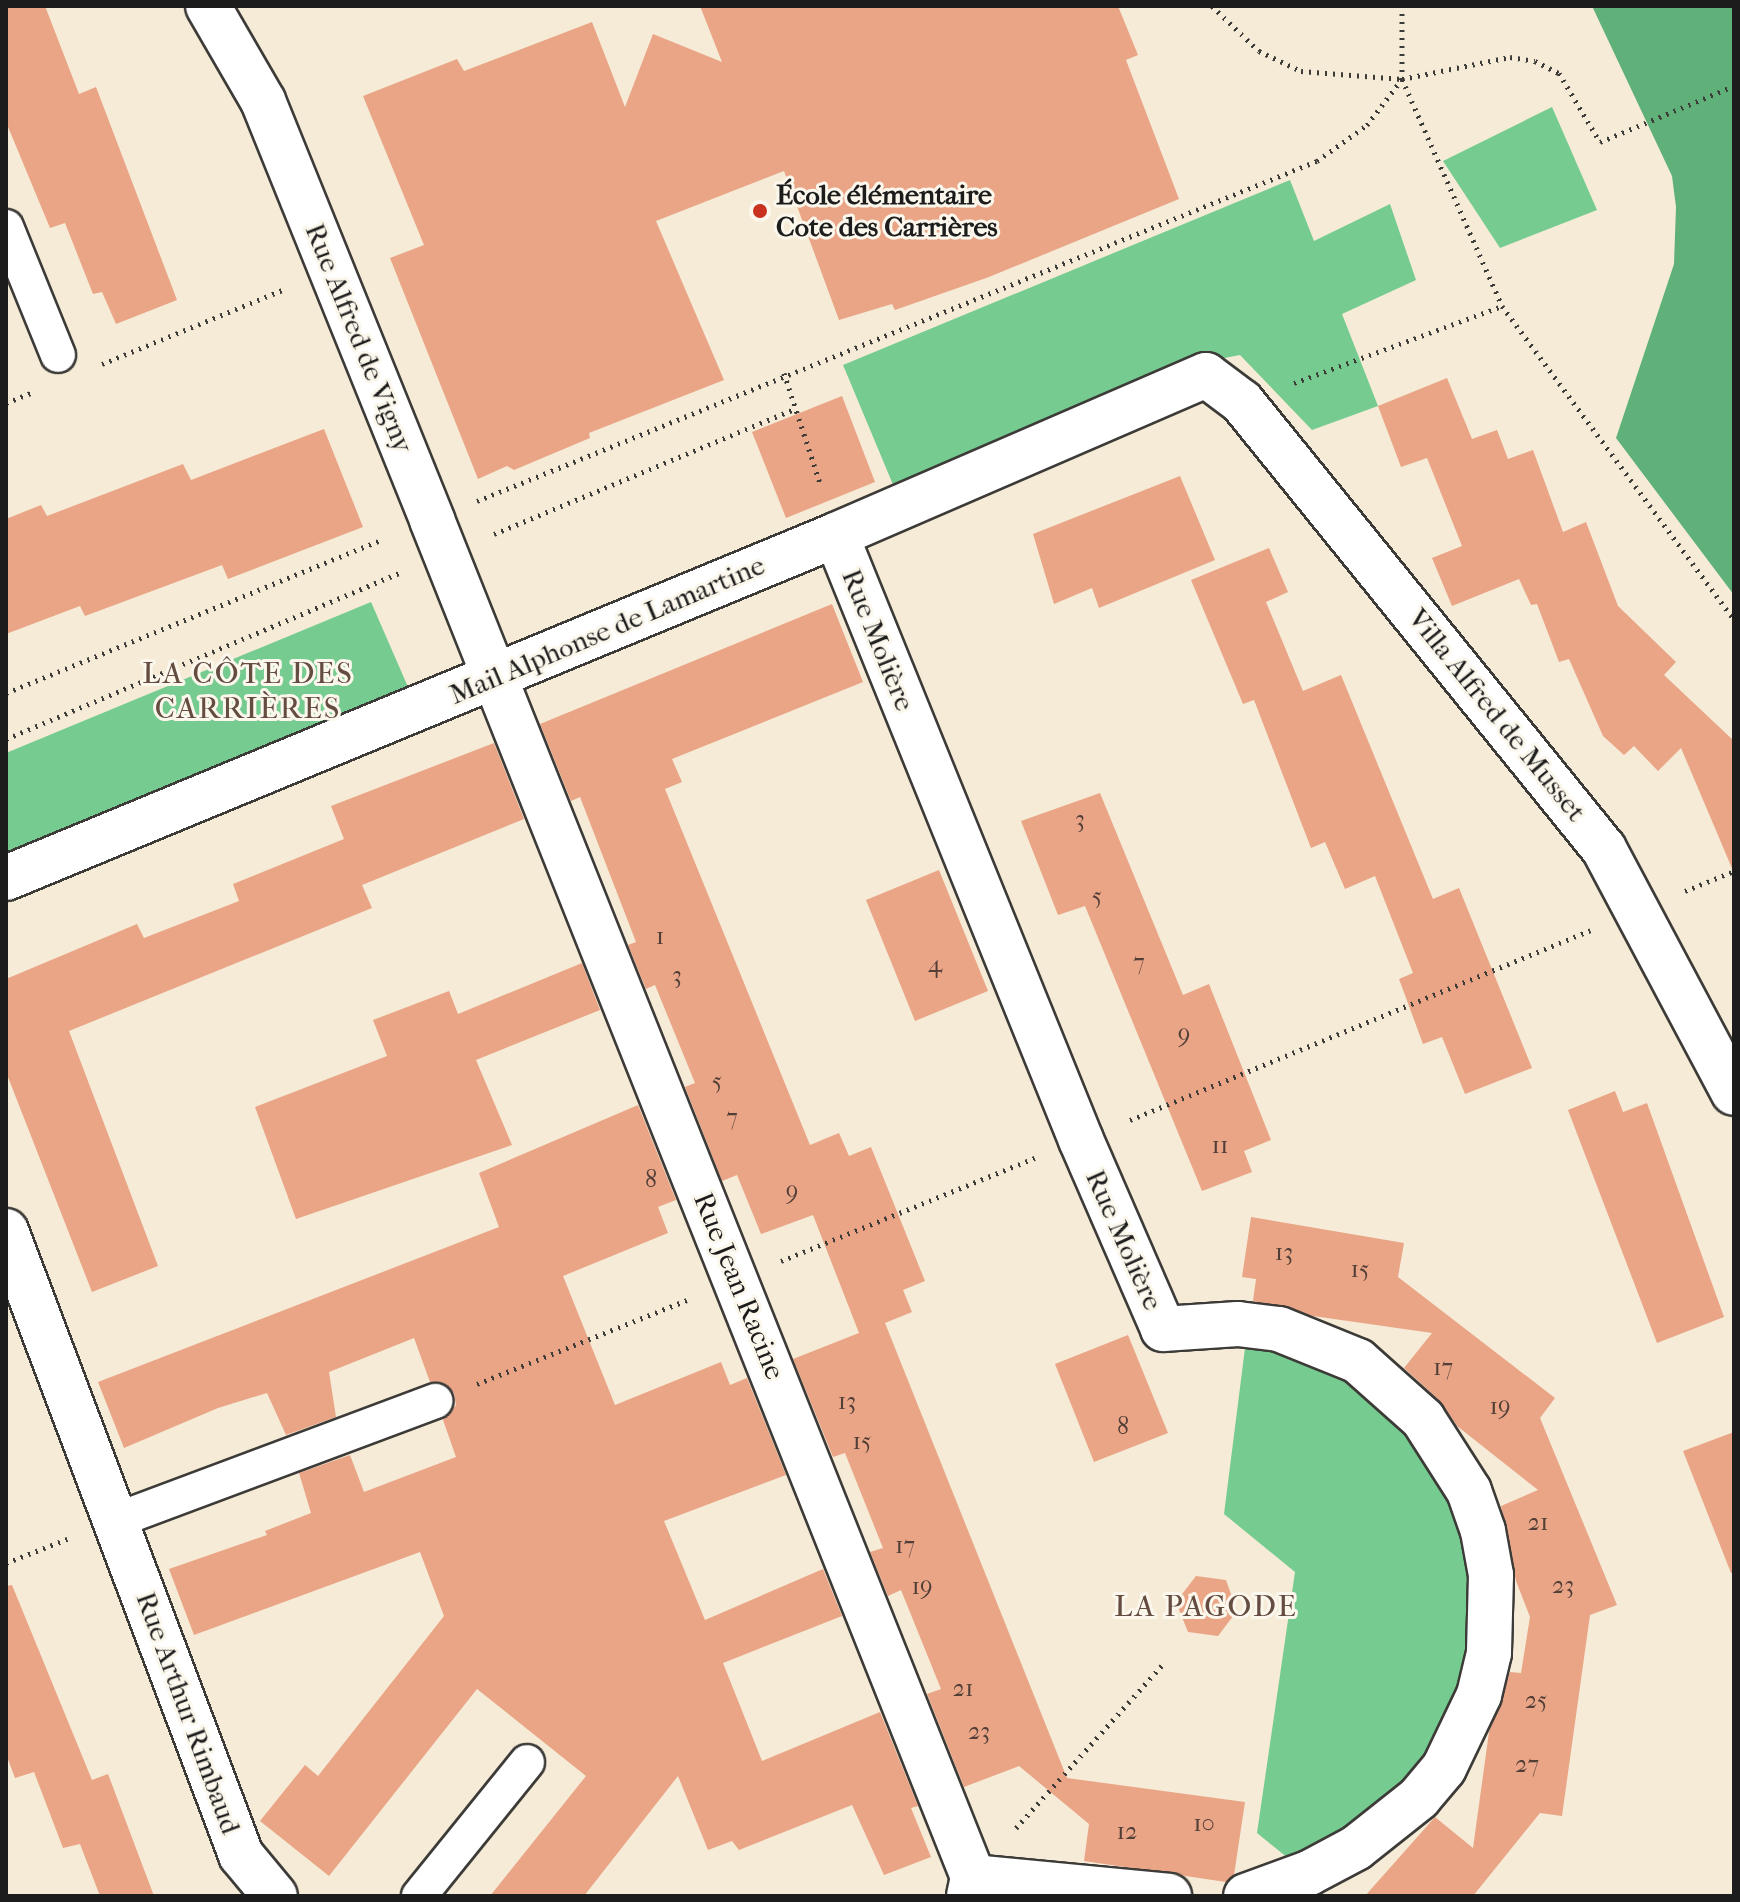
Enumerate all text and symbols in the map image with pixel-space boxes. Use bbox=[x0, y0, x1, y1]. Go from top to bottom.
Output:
place label: École élémentaire Cote des Carrières bbox=[776, 178, 998, 244]
marker: École élémentaire Cote des Carrières bbox=[751, 202, 769, 220]
street label: Rue Alfred de Vigny bbox=[298, 218, 420, 458]
street label: Mail Alphonse de Lamartine bbox=[444, 548, 770, 712]
street label: Rue Molière bbox=[834, 564, 922, 716]
street label: Villa Alfred de Musset bbox=[1401, 602, 1593, 828]
district label: LA CÔTE DES CARRIÈRES bbox=[142, 656, 354, 726]
house number: 3 bbox=[1075, 806, 1085, 834]
house number: 5 bbox=[1092, 883, 1102, 911]
house number: 1 bbox=[656, 923, 664, 951]
house number: 7 bbox=[1133, 949, 1145, 977]
house number: 4 bbox=[928, 951, 942, 979]
house number: 3 bbox=[672, 962, 682, 990]
house number: 9 bbox=[1178, 1021, 1190, 1049]
house number: 5 bbox=[712, 1068, 722, 1096]
house number: 7 bbox=[726, 1104, 738, 1132]
house number: 11 bbox=[1211, 1132, 1229, 1160]
street label: Rue Molière bbox=[1078, 1165, 1170, 1315]
house number: 8 bbox=[645, 1166, 657, 1194]
house number: 9 bbox=[786, 1178, 798, 1206]
street label: Rue Jean Racine bbox=[686, 1188, 792, 1384]
house number: 13 bbox=[1275, 1239, 1293, 1267]
house number: 15 bbox=[1351, 1256, 1369, 1284]
house number: 17 bbox=[1433, 1354, 1453, 1382]
house number: 13 bbox=[838, 1388, 856, 1416]
house number: 19 bbox=[1489, 1393, 1511, 1421]
house number: 8 bbox=[1117, 1413, 1129, 1441]
house number: 15 bbox=[853, 1428, 871, 1456]
house number: 21 bbox=[1528, 1509, 1548, 1537]
house number: 17 bbox=[895, 1532, 915, 1560]
house number: 23 bbox=[1552, 1572, 1574, 1600]
house number: 19 bbox=[911, 1573, 933, 1601]
street label: Rue Arthur Rimbaud bbox=[129, 1587, 247, 1839]
district label: LA PAGODE bbox=[1114, 1589, 1298, 1625]
house number: 21 bbox=[953, 1675, 973, 1703]
house number: 25 bbox=[1525, 1687, 1547, 1715]
house number: 23 bbox=[968, 1718, 990, 1746]
house number: 27 bbox=[1515, 1751, 1539, 1779]
house number: 10 bbox=[1193, 1810, 1215, 1838]
house number: 12 bbox=[1117, 1818, 1137, 1846]

